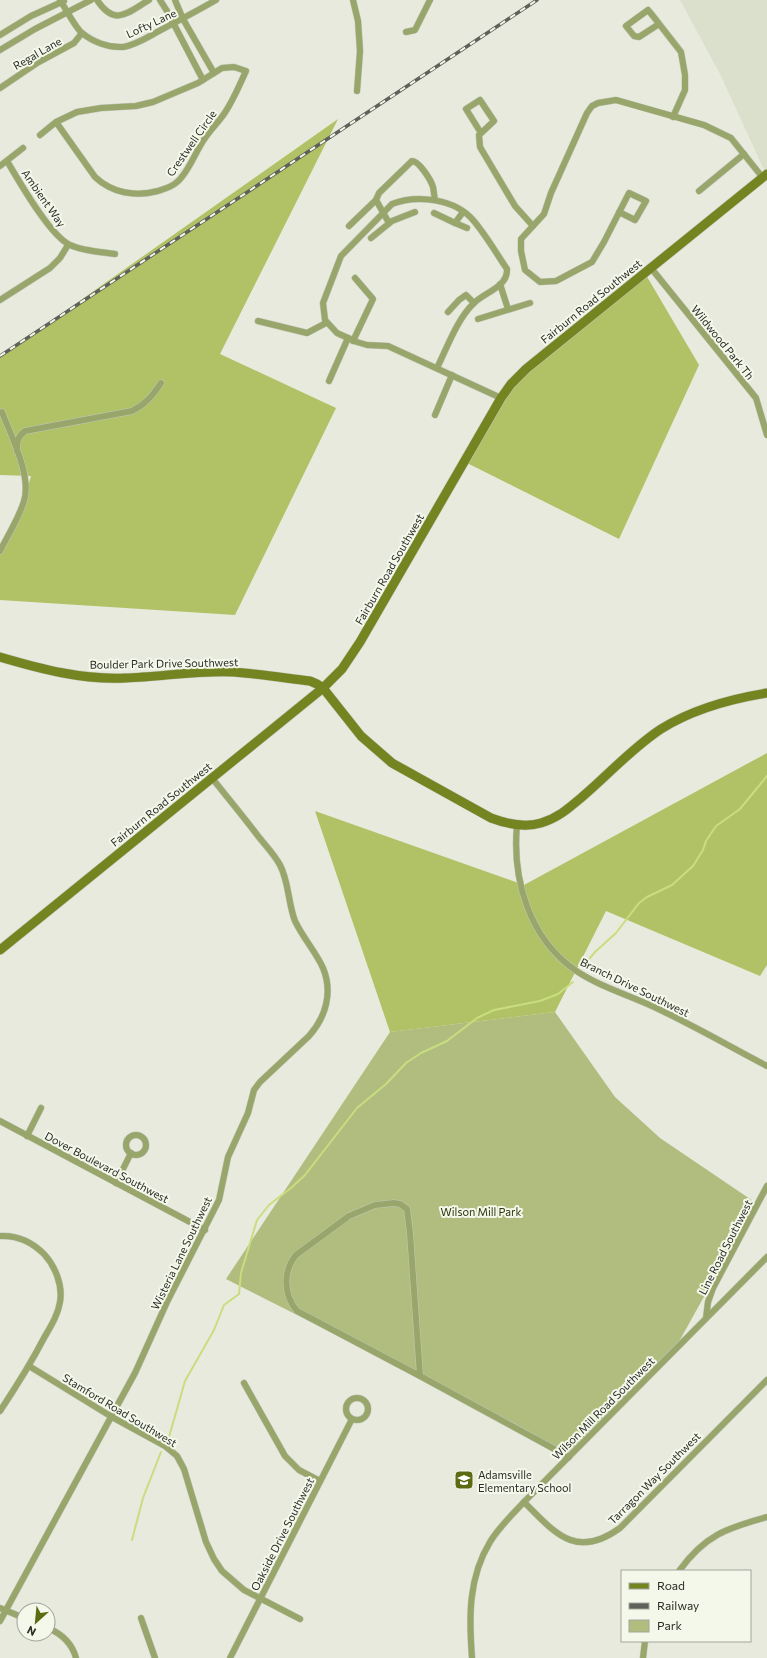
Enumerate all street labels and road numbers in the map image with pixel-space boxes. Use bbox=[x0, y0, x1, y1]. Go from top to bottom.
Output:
street label: Lofty Lane bbox=[124, 6, 178, 40]
street label: Regal Lane bbox=[11, 34, 64, 72]
street label: Crestwell Circle bbox=[163, 107, 219, 179]
street label: Ambient Way bbox=[19, 167, 69, 229]
street label: Fairburn Road Southwest bbox=[538, 256, 644, 346]
street label: Wildwood Park Th bbox=[689, 302, 757, 382]
street label: Fairburn Road Southwest bbox=[352, 511, 426, 627]
street label: Boulder Park Drive Southwest bbox=[89, 655, 239, 671]
street label: Fairburn Road Southwest bbox=[108, 759, 214, 849]
street label: Branch Drive Southwest bbox=[578, 955, 692, 1019]
street label: Dover Boulevard Southwest bbox=[43, 1129, 171, 1205]
street label: Wisteria Lane Southwest bbox=[148, 1194, 214, 1312]
street label: Line Road Southwest bbox=[695, 1197, 755, 1297]
street label: Wilson Mill Road Southwest bbox=[549, 1354, 657, 1462]
street label: Stamford Road Southwest bbox=[60, 1371, 180, 1450]
street label: Tarragon Way Southwest bbox=[605, 1429, 703, 1527]
street label: Oakside Drive Southwest bbox=[248, 1475, 316, 1593]

